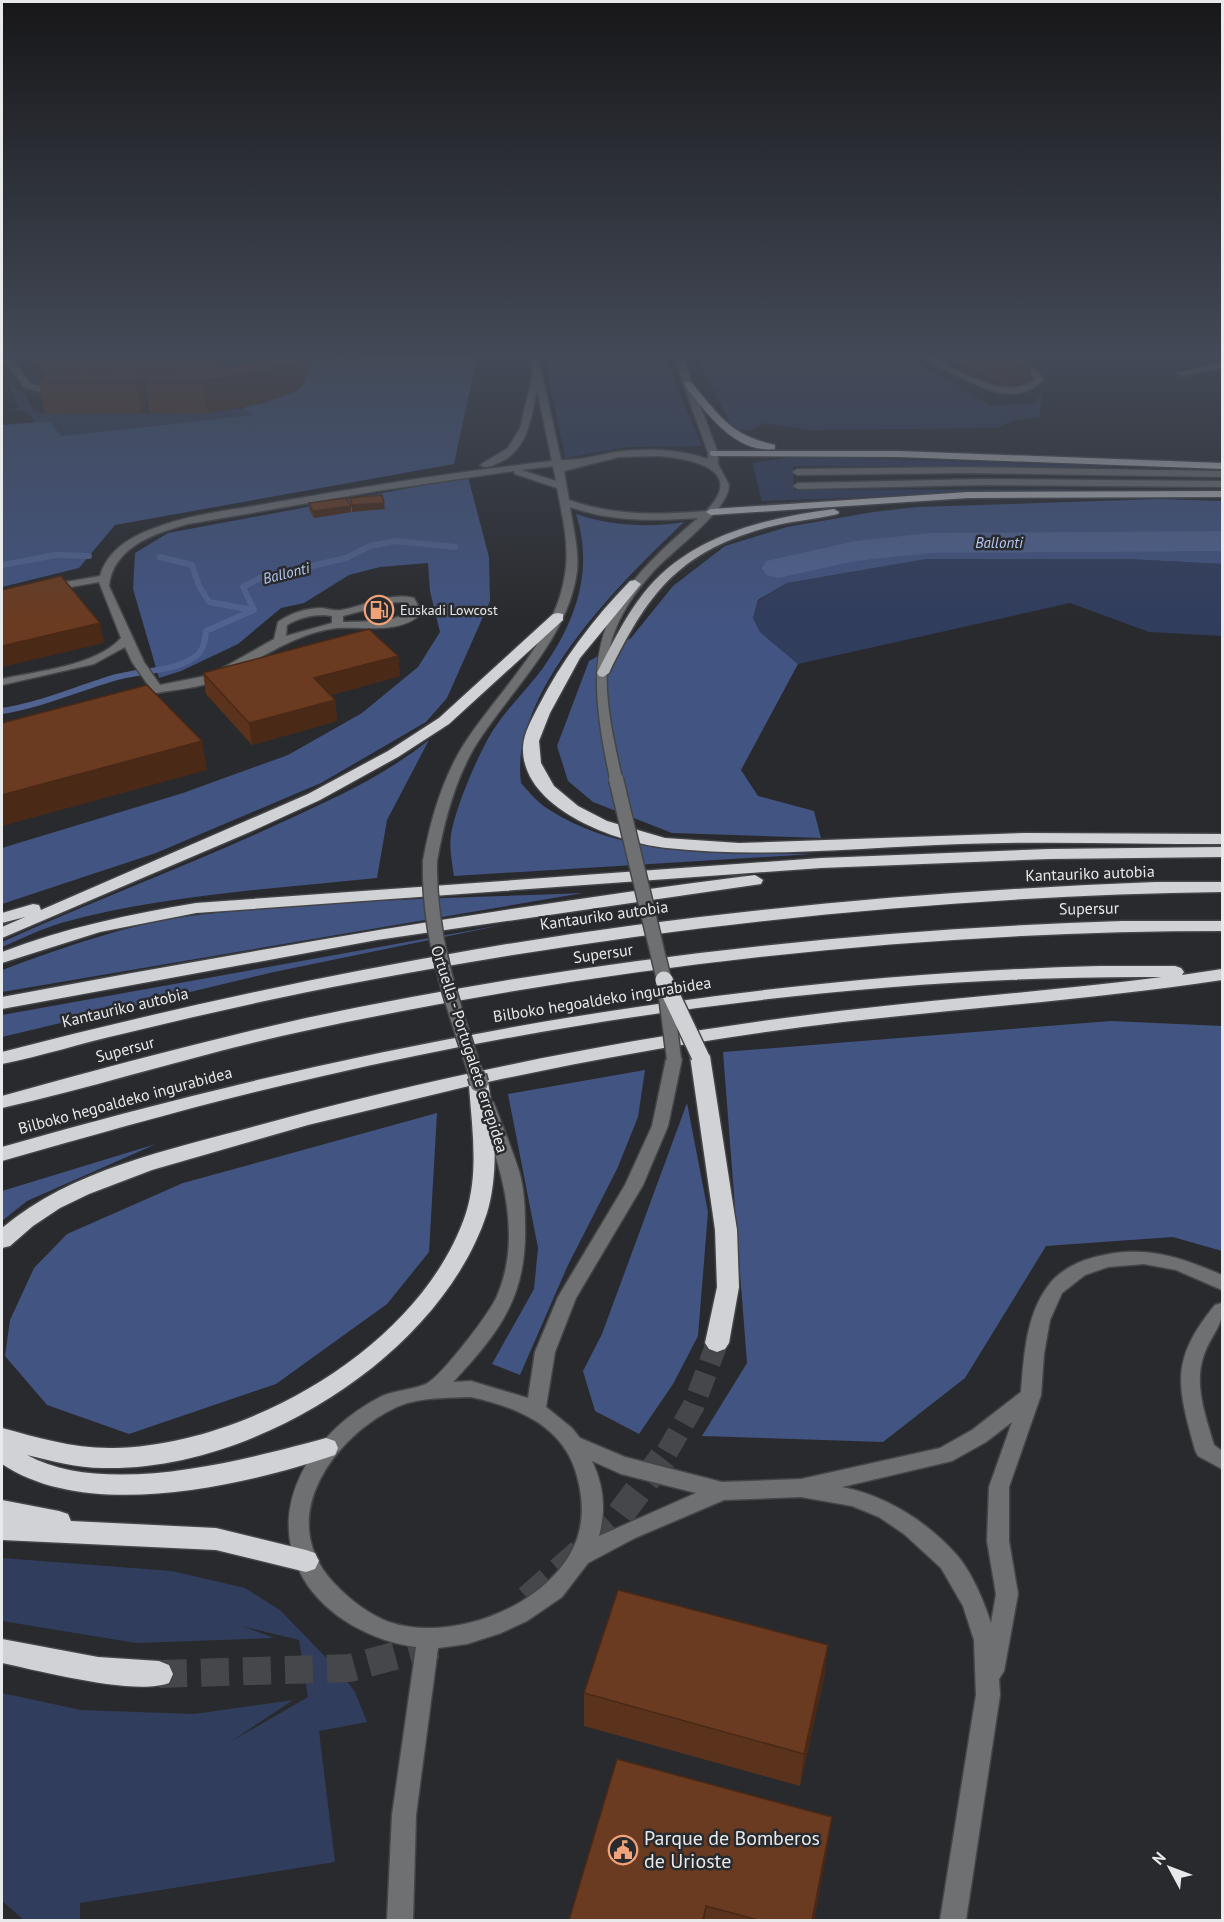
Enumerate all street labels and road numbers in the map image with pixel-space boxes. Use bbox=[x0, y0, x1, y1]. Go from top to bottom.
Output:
street label: Kantauriko autobia bbox=[1025, 861, 1155, 885]
street label: Kantauriko autobia bbox=[539, 896, 669, 934]
street label: Supersur bbox=[1059, 897, 1120, 919]
street label: Supersur bbox=[572, 939, 635, 967]
street label: Ortuella - Portugalete errepidea bbox=[427, 943, 513, 1155]
street label: Bilboko hegoaldeko ingurabidea bbox=[491, 972, 713, 1026]
street label: Kantauriko autobia bbox=[60, 983, 190, 1031]
street label: Supersur bbox=[93, 1031, 157, 1066]
street label: Bilboko hegoaldeko ingurabidea bbox=[16, 1062, 234, 1138]

